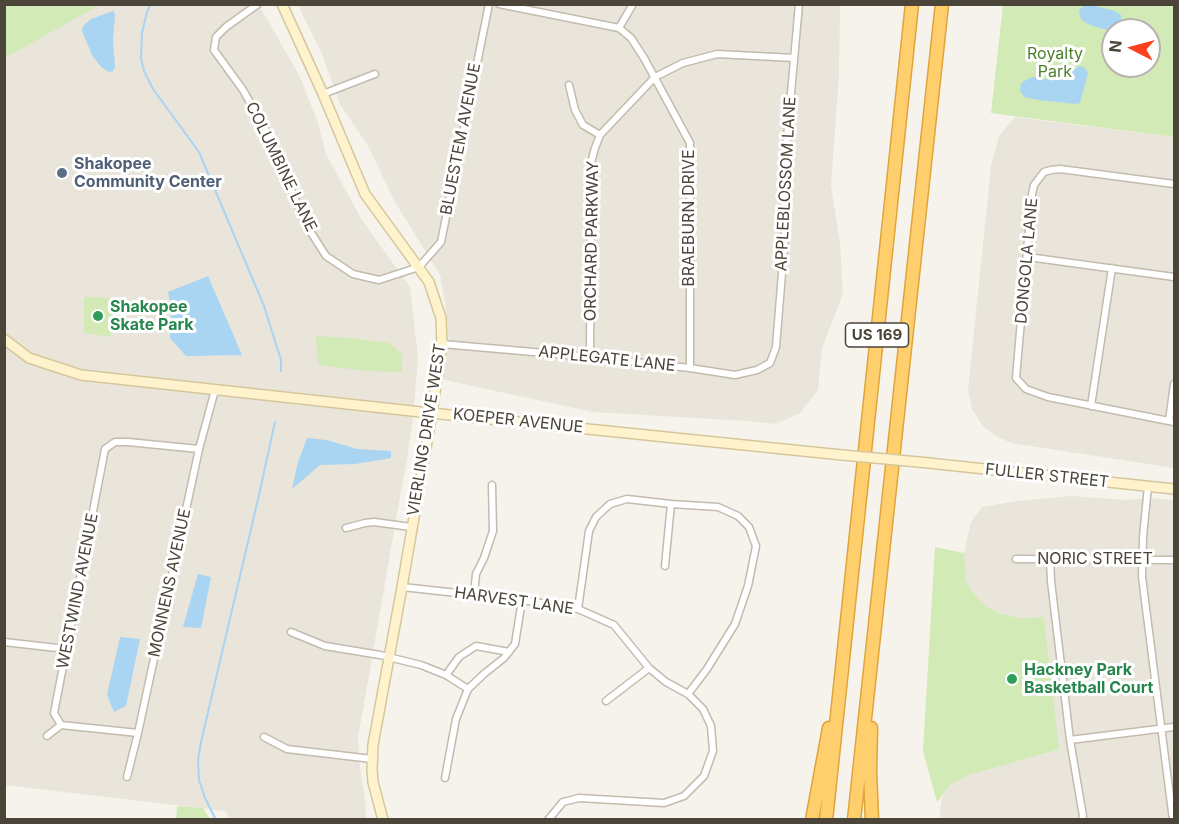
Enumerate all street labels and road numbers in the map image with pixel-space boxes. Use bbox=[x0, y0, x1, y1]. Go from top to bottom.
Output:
street label: BLUESTEM AVENUE bbox=[437, 61, 485, 217]
street label: APPLEBLOSSOM LANE bbox=[772, 96, 800, 272]
street label: COLUMBINE LANE bbox=[241, 99, 321, 235]
street label: BRAEBURN DRIVE bbox=[679, 149, 699, 287]
street label: ORCHARD PARKWAY bbox=[581, 161, 603, 321]
street label: DONGOLA LANE bbox=[1012, 197, 1042, 325]
road number: US 169 bbox=[846, 323, 908, 347]
street label: VIERLING DRIVE WEST bbox=[404, 342, 450, 518]
street label: APPLEGATE LANE bbox=[538, 342, 676, 376]
street label: KOEPER AVENUE bbox=[452, 405, 584, 437]
street label: FULLER STREET bbox=[984, 460, 1110, 492]
street label: MONNENS AVENUE bbox=[145, 507, 195, 659]
street label: WESTWIND AVENUE bbox=[53, 511, 103, 671]
street label: NORIC STREET bbox=[1037, 549, 1153, 569]
street label: HARVEST LANE bbox=[453, 583, 575, 619]

